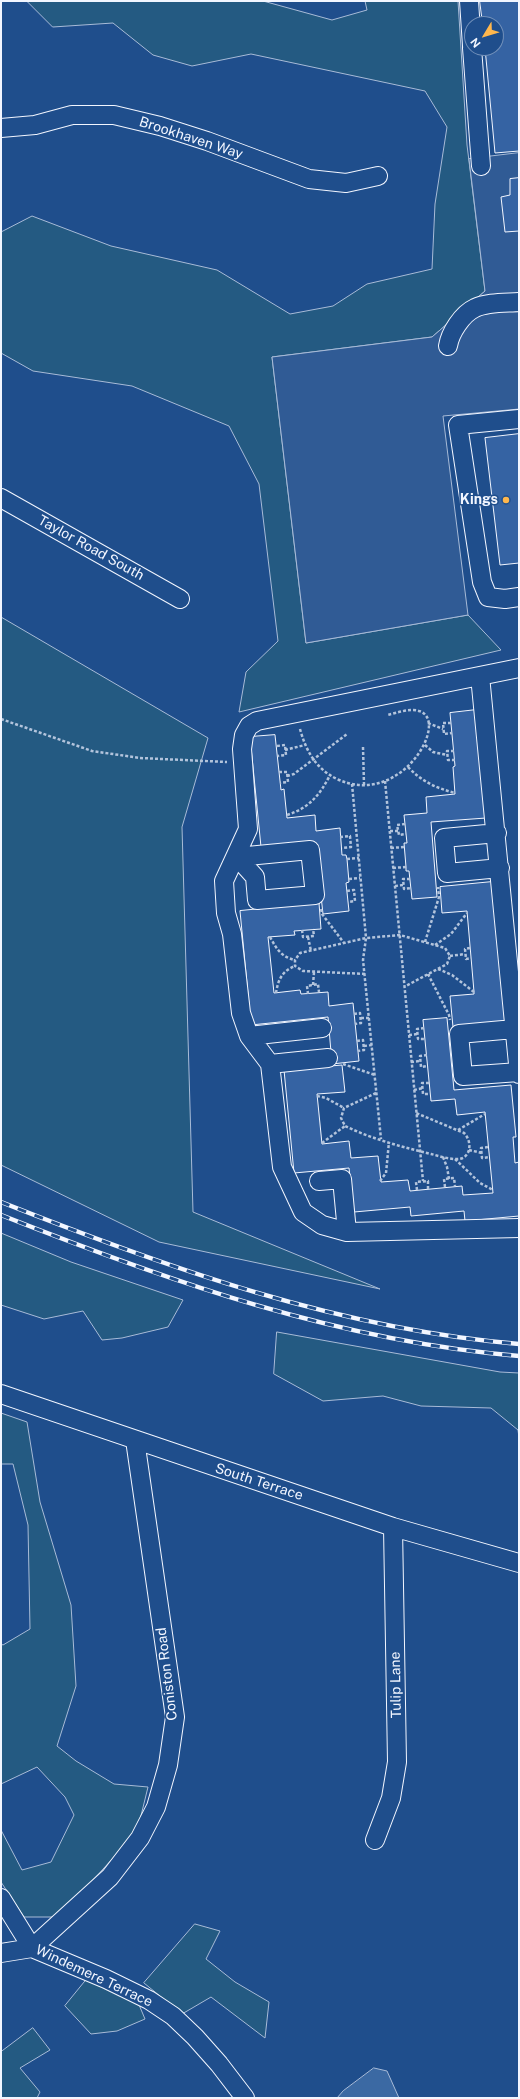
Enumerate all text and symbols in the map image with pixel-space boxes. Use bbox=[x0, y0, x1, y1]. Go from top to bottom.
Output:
north arrow bbox=[464, 16, 504, 56]
text: N bbox=[468, 36, 483, 50]
street label: Brookhaven Way bbox=[137, 113, 245, 163]
place label: Kings bbox=[460, 492, 498, 508]
marker: Kings bbox=[501, 495, 511, 505]
street label: Taylor Road South bbox=[35, 512, 147, 584]
street label: South Terrace bbox=[213, 1460, 305, 1504]
street label: Coniston Road bbox=[153, 1626, 181, 1722]
street label: Tulip Lane bbox=[387, 1651, 405, 1719]
street label: Windemere Terrace bbox=[33, 1942, 155, 2010]

